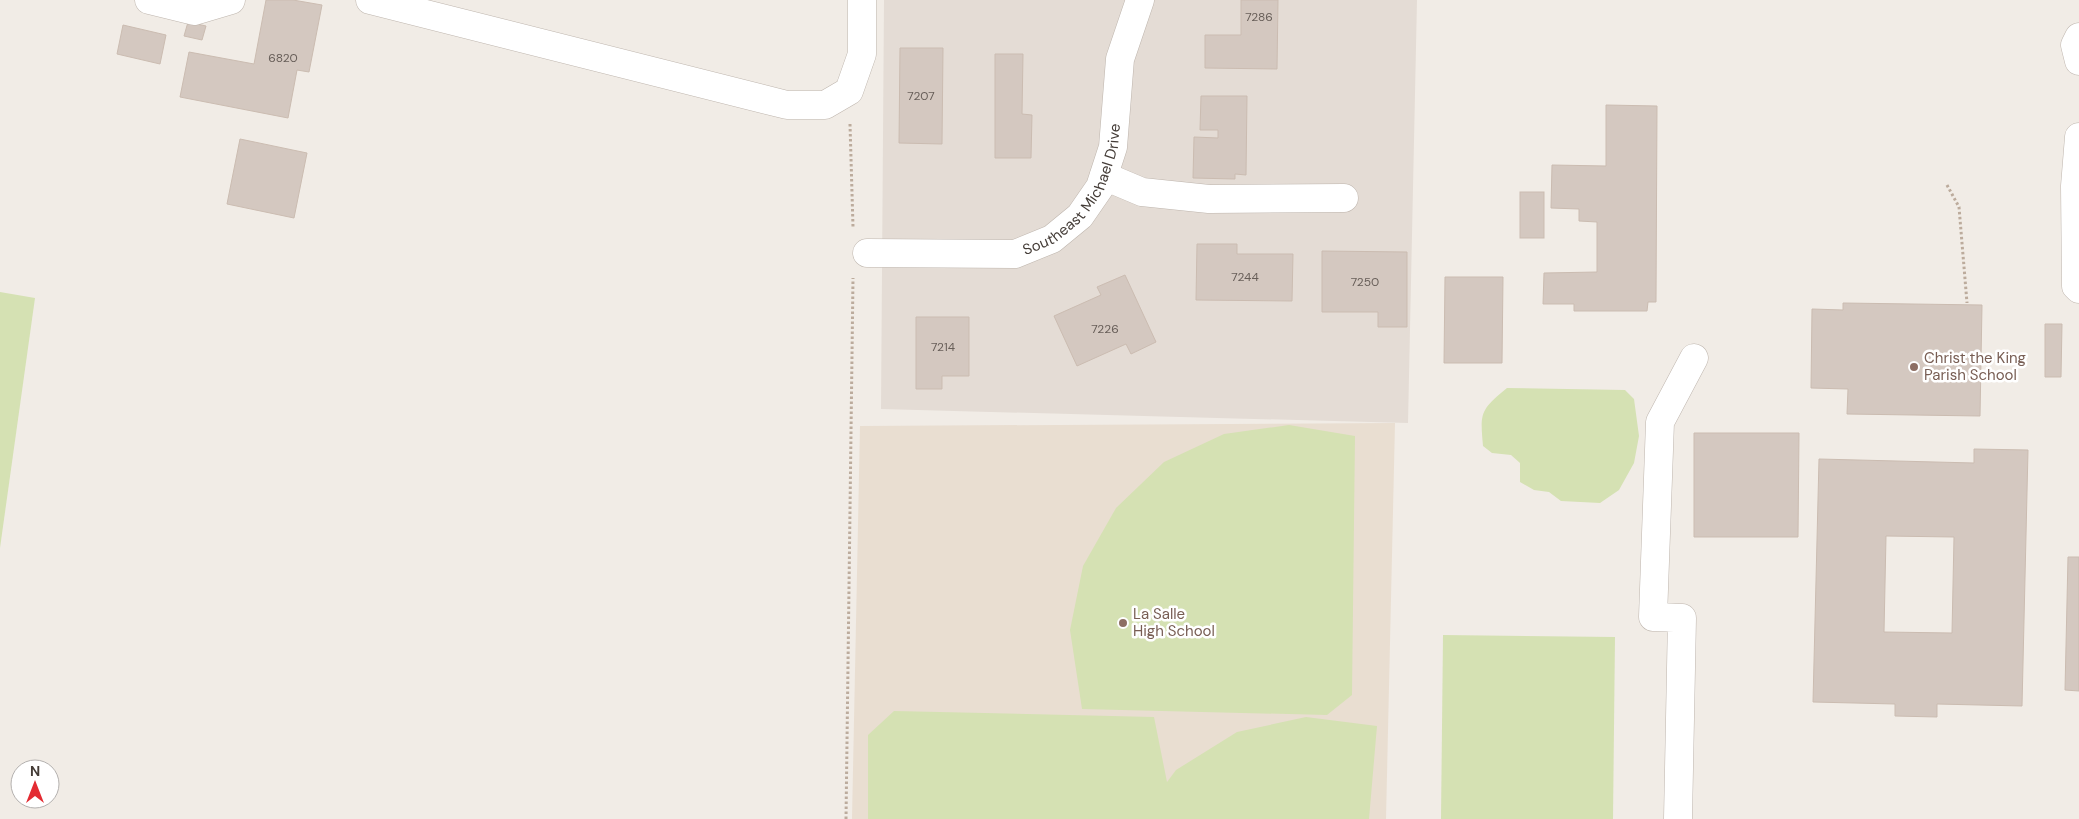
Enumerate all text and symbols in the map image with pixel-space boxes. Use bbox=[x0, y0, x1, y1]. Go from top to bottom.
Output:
house number: 7286 bbox=[1245, 9, 1273, 25]
house number: 6820 bbox=[268, 50, 298, 66]
house number: 7207 bbox=[907, 88, 935, 104]
street label: Southeast Michael Drive bbox=[1020, 123, 1125, 260]
house number: 7244 bbox=[1231, 269, 1259, 285]
house number: 7250 bbox=[1351, 274, 1379, 290]
house number: 7226 bbox=[1091, 321, 1119, 337]
house number: 7214 bbox=[931, 339, 955, 355]
place label: Christ the King Parish School bbox=[1924, 348, 2026, 385]
marker: Christ the King Parish School bbox=[1908, 361, 1920, 373]
place label: La Salle High School bbox=[1133, 604, 1215, 641]
marker: La Salle High School bbox=[1117, 617, 1129, 629]
north arrow bbox=[10, 759, 60, 809]
text: N bbox=[30, 762, 40, 780]

